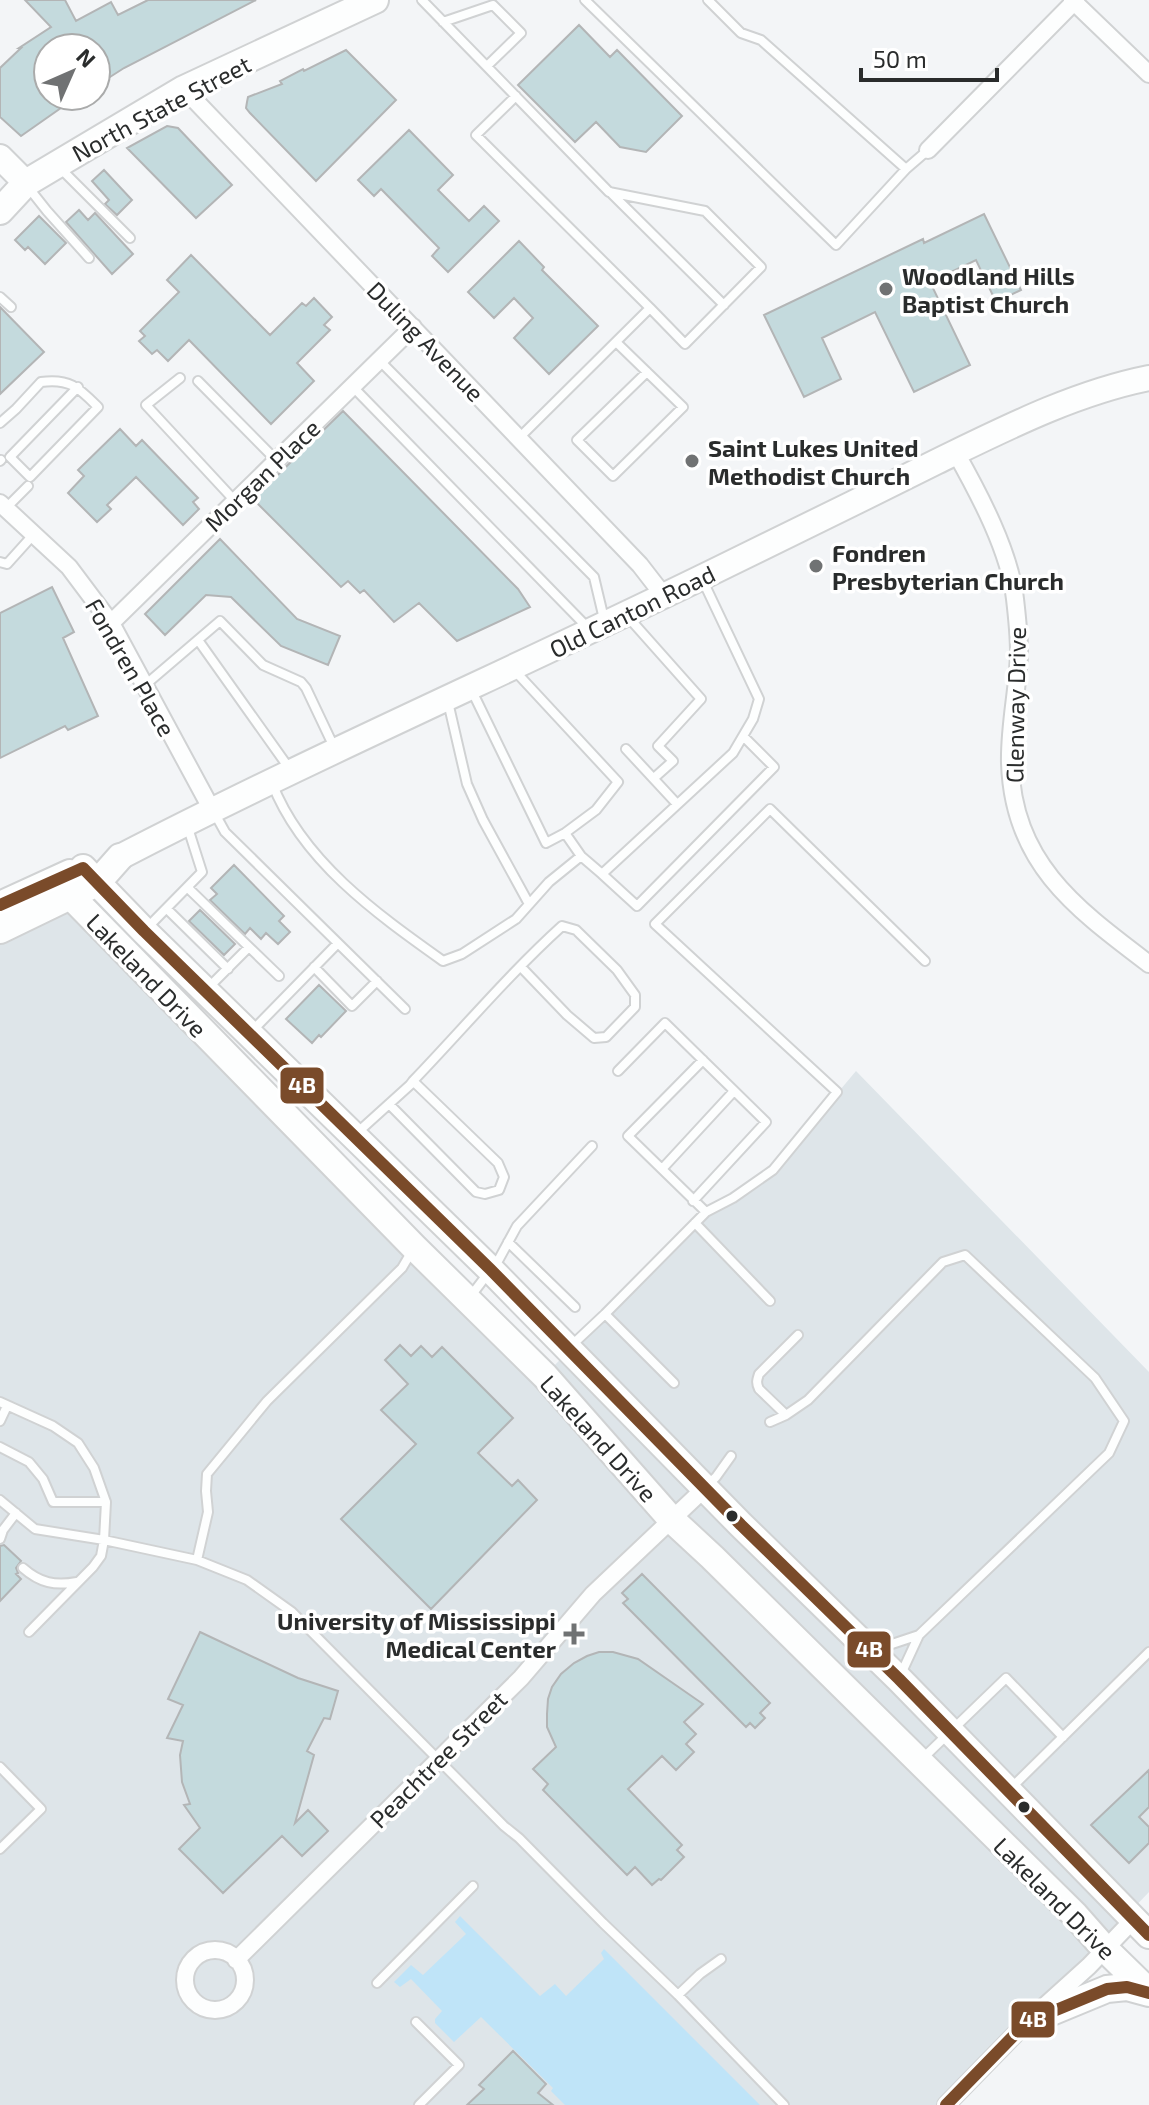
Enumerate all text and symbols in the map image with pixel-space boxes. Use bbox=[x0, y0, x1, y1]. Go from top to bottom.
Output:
north arrow bbox=[32, 32, 112, 112]
scale bar bbox=[861, 32, 997, 82]
text: 50 m bbox=[873, 44, 927, 73]
street label: North State Street bbox=[67, 49, 255, 167]
place label: Woodland Hills Baptist Church bbox=[902, 261, 1075, 318]
street label: Duling Avenue bbox=[362, 275, 490, 407]
marker: Woodland Hills Baptist Church bbox=[877, 280, 895, 298]
street label: Morgan Place bbox=[198, 413, 326, 537]
place label: Saint Lukes United Methodist Church bbox=[708, 433, 919, 490]
marker: Saint Lukes United Methodist Church bbox=[683, 452, 701, 470]
place label: Fondren Presbyterian Church bbox=[832, 538, 1064, 595]
marker: Fondren Presbyterian Church bbox=[807, 557, 825, 575]
street label: Old Canton Road bbox=[545, 558, 719, 664]
street label: Fondren Place bbox=[80, 593, 182, 741]
street label: Glenway Drive bbox=[999, 627, 1031, 783]
street label: Lakeland Drive bbox=[81, 907, 213, 1043]
line badge: 4B bbox=[279, 1066, 325, 1105]
text: 4B bbox=[288, 1071, 316, 1097]
street label: Lakeland Drive bbox=[534, 1369, 664, 1507]
unlabelled marker bbox=[724, 1508, 740, 1524]
place label: University of Mississippi Medical Center bbox=[277, 1606, 557, 1663]
marker: University of Mississippi Medical Center bbox=[563, 1623, 585, 1645]
line badge: 4B bbox=[846, 1630, 892, 1669]
text: 4B bbox=[855, 1635, 883, 1661]
street label: Peachtree Street bbox=[363, 1684, 513, 1834]
unlabelled marker bbox=[1016, 1799, 1032, 1815]
street label: Lakeland Drive bbox=[988, 1831, 1122, 1965]
line badge: 4B bbox=[1010, 2000, 1056, 2039]
text: 4B bbox=[1019, 2005, 1047, 2031]

